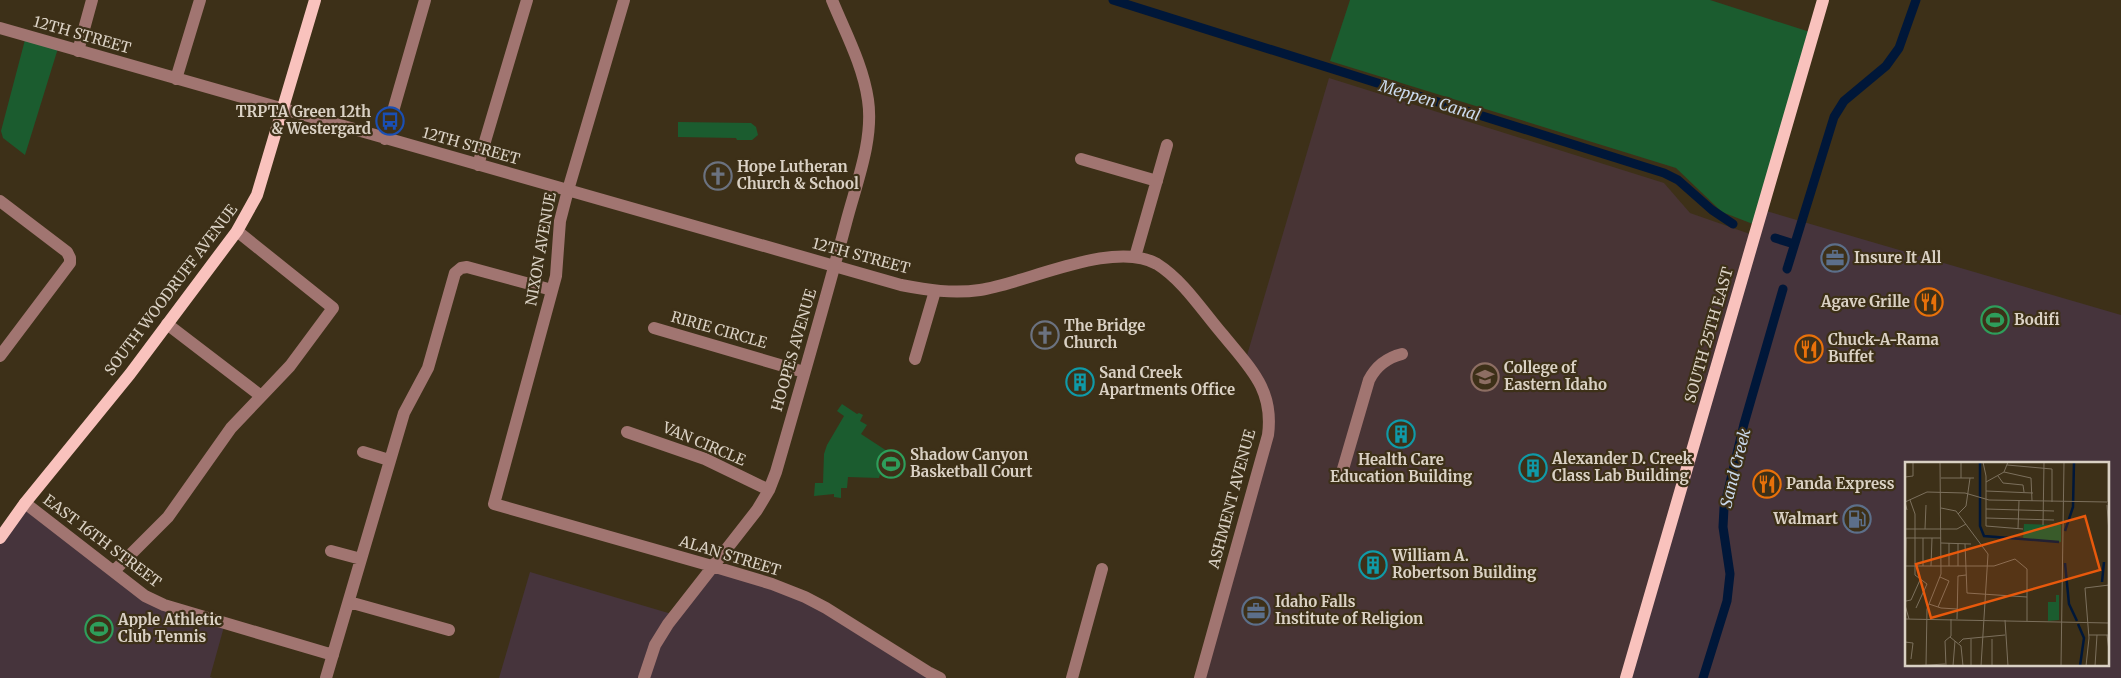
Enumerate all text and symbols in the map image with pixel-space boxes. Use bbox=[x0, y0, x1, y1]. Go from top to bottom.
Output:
street label: 12TH STREET bbox=[31, 12, 134, 58]
water label: Meppen Canal bbox=[1376, 75, 1483, 125]
place label: TRPTA Green 12th & Westergard bbox=[236, 102, 371, 138]
bus stop icon: TRPTA Green 12th & Westergard bbox=[375, 106, 405, 136]
street label: 12TH STREET bbox=[420, 123, 523, 169]
place label: Hope Lutheran Church & School bbox=[737, 157, 859, 193]
church icon: Hope Lutheran Church & School bbox=[703, 161, 733, 191]
street label: NIXON AVENUE bbox=[521, 190, 560, 307]
street label: SOUTH WOODRUFF AVENUE bbox=[100, 200, 242, 379]
street label: 12TH STREET bbox=[810, 233, 913, 278]
office icon: Insure It All bbox=[1820, 243, 1850, 273]
place label: Insure It All bbox=[1854, 248, 1941, 267]
street label: SOUTH 25TH EAST bbox=[1680, 264, 1737, 405]
street label: HOOPES AVENUE bbox=[767, 286, 820, 413]
restaurant icon: Agave Grille bbox=[1914, 287, 1944, 317]
place label: Agave Grille bbox=[1820, 292, 1910, 311]
sports icon: Bodifi bbox=[1980, 305, 2010, 335]
street label: RIRIE CIRCLE bbox=[669, 307, 770, 352]
place label: Bodifi bbox=[2014, 310, 2060, 329]
place label: The Bridge Church bbox=[1064, 316, 1145, 352]
church icon: The Bridge Church bbox=[1030, 320, 1060, 350]
place label: Chuck-A-Rama Buffet bbox=[1828, 330, 1940, 366]
restaurant icon: Chuck-A-Rama Buffet bbox=[1794, 334, 1824, 364]
place label: College of Eastern Idaho bbox=[1504, 358, 1607, 394]
school or university icon: College of Eastern Idaho bbox=[1470, 362, 1500, 392]
place label: Sand Creek Apartments Office bbox=[1098, 363, 1235, 399]
building icon: Sand Creek Apartments Office bbox=[1065, 367, 1095, 397]
street label: VAN CIRCLE bbox=[659, 417, 749, 470]
building icon: Health Care Education Building bbox=[1386, 419, 1416, 449]
water label: Sand Creek bbox=[1716, 426, 1755, 510]
street label: ASHMENT AVENUE bbox=[1204, 427, 1259, 571]
place label: Shadow Canyon Basketball Court bbox=[910, 445, 1032, 481]
sports icon: Shadow Canyon Basketball Court bbox=[876, 449, 906, 479]
place label: Alexander D. Creek Class Lab Building bbox=[1551, 449, 1693, 485]
place label: Health Care Education Building bbox=[1330, 450, 1473, 486]
building icon: Alexander D. Creek Class Lab Building bbox=[1518, 453, 1548, 483]
inset map bbox=[1905, 462, 2108, 666]
restaurant icon: Panda Express bbox=[1752, 469, 1782, 499]
place label: Panda Express bbox=[1786, 474, 1895, 493]
street label: EAST 16TH STREET bbox=[40, 490, 166, 592]
fuel station icon: Walmart bbox=[1842, 504, 1872, 534]
place label: Walmart bbox=[1773, 509, 1838, 528]
street label: ALAN STREET bbox=[676, 531, 784, 580]
place label: William A. Robertson Building bbox=[1391, 546, 1537, 582]
building icon: William A. Robertson Building bbox=[1358, 550, 1388, 580]
place label: Idaho Falls Institute of Religion bbox=[1275, 592, 1423, 628]
office icon: Idaho Falls Institute of Religion bbox=[1241, 596, 1271, 626]
place label: Apple Athletic Club Tennis bbox=[117, 610, 222, 646]
sports icon: Apple Athletic Club Tennis bbox=[84, 614, 114, 644]

